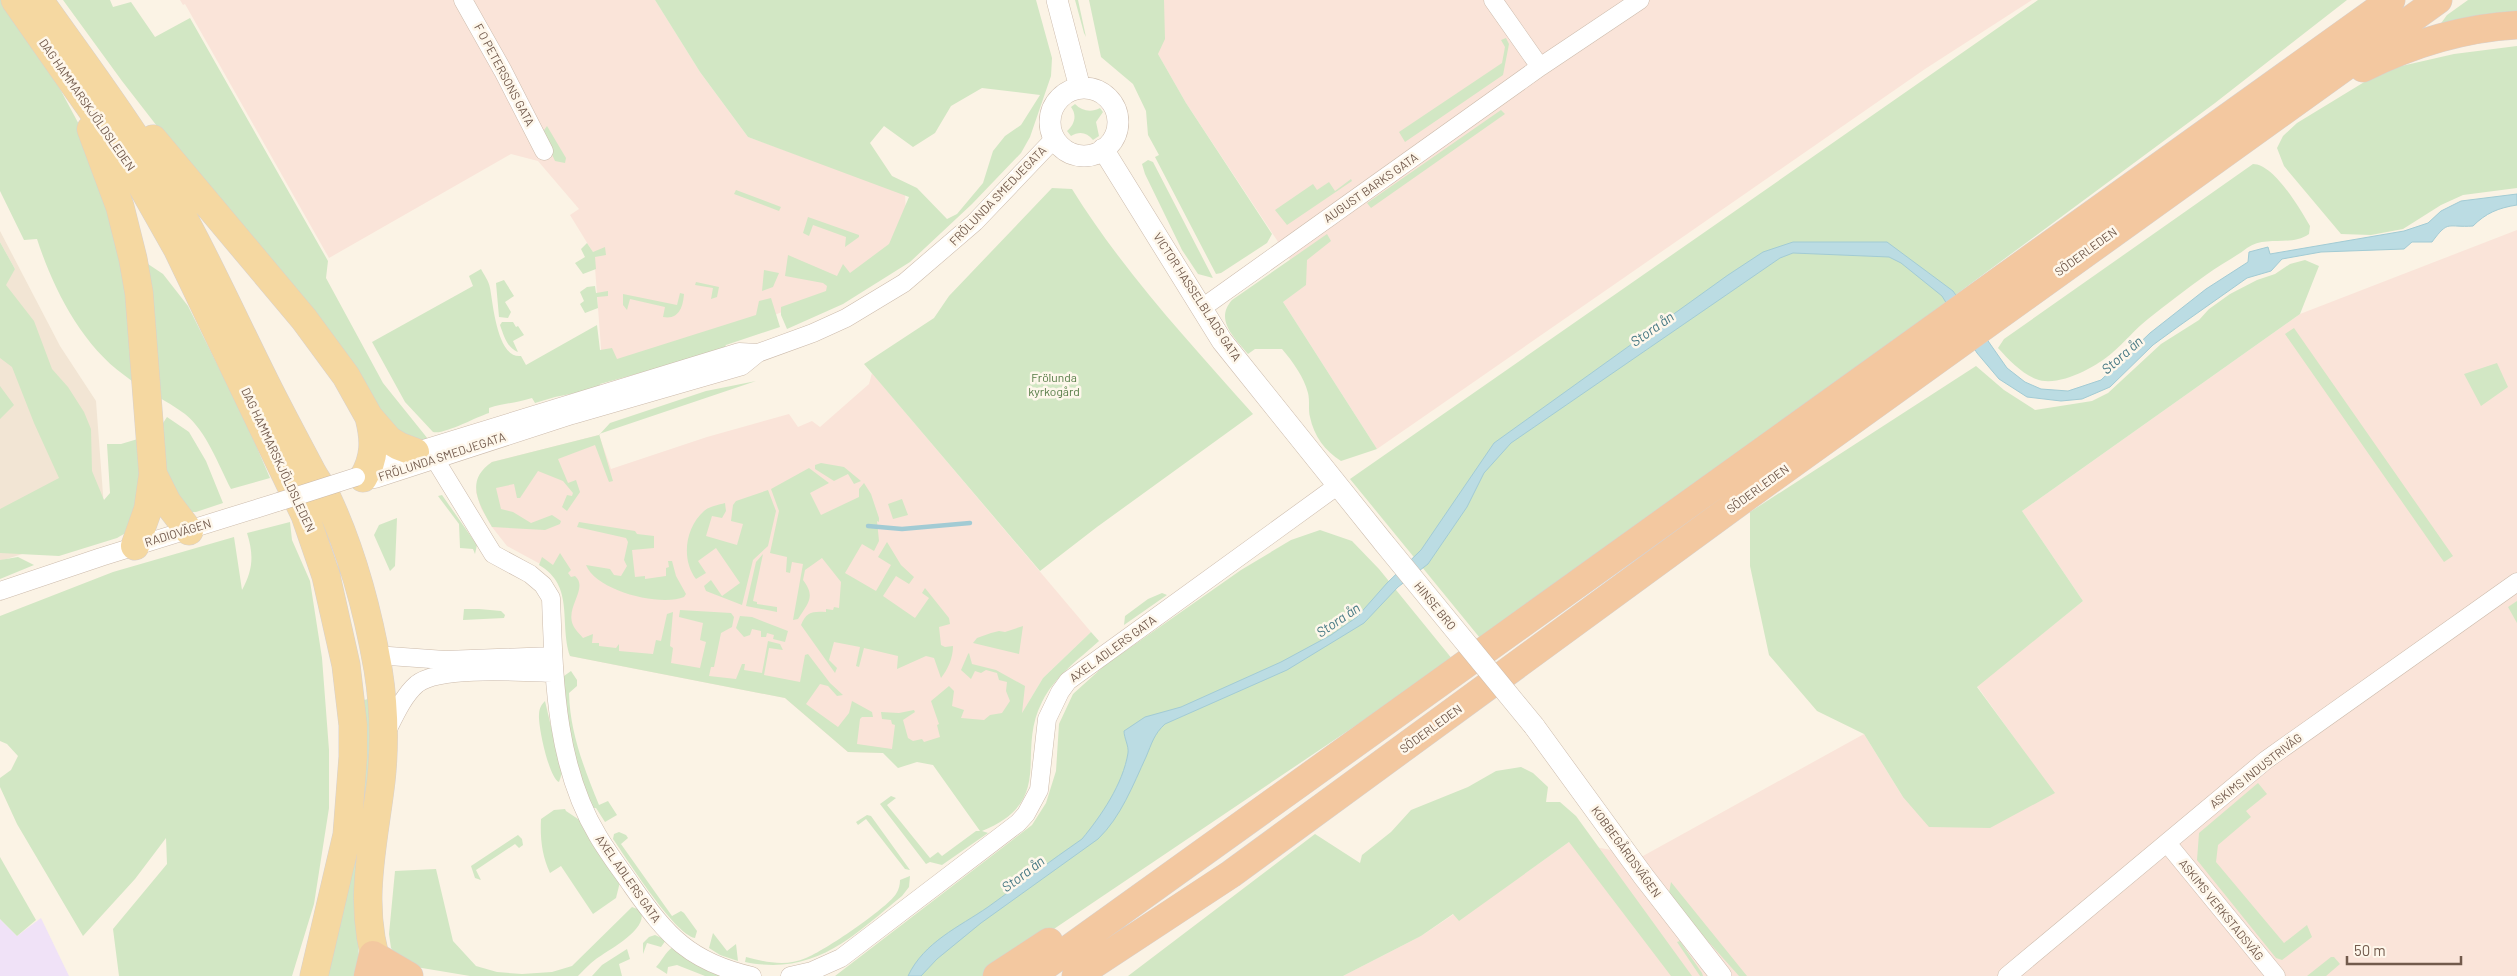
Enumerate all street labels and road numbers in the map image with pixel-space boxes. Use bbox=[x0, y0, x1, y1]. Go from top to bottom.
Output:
street label: F O PETERSONS GATA bbox=[472, 21, 538, 128]
street label: DAG HAMMARSKJÖLDSLEDEN bbox=[37, 36, 139, 173]
street label: FRÖLUNDA SMEDJEGATA bbox=[946, 143, 1048, 248]
street label: AUGUST BARKS GATA bbox=[1321, 149, 1420, 225]
street label: SÖDERLEDEN bbox=[2052, 224, 2119, 278]
street label: VICTOR HASSELBLADS GATA bbox=[1151, 230, 1245, 363]
street label: DAG HAMMARSKJÖLDSLEDEN bbox=[239, 385, 319, 534]
street label: FRÖLUNDA SMEDJEGATA bbox=[376, 429, 507, 483]
street label: SÖDERLEDEN bbox=[1724, 461, 1791, 515]
street label: RADIOVÄGEN bbox=[143, 515, 213, 549]
street label: HINSE BRO bbox=[1412, 578, 1459, 632]
street label: AXEL ADLERS GATA bbox=[1066, 612, 1158, 684]
street label: SÖDERLEDEN bbox=[1397, 701, 1464, 755]
street label: ASKIMS INDUSTRIVÄG bbox=[2207, 730, 2304, 811]
street label: KOBBEGÅRDSVÄGEN bbox=[1589, 803, 1665, 900]
street label: AXEL ADLERS GATA bbox=[593, 832, 664, 925]
street label: ASKIMS VERKSTADSVÄG bbox=[2177, 856, 2267, 963]

